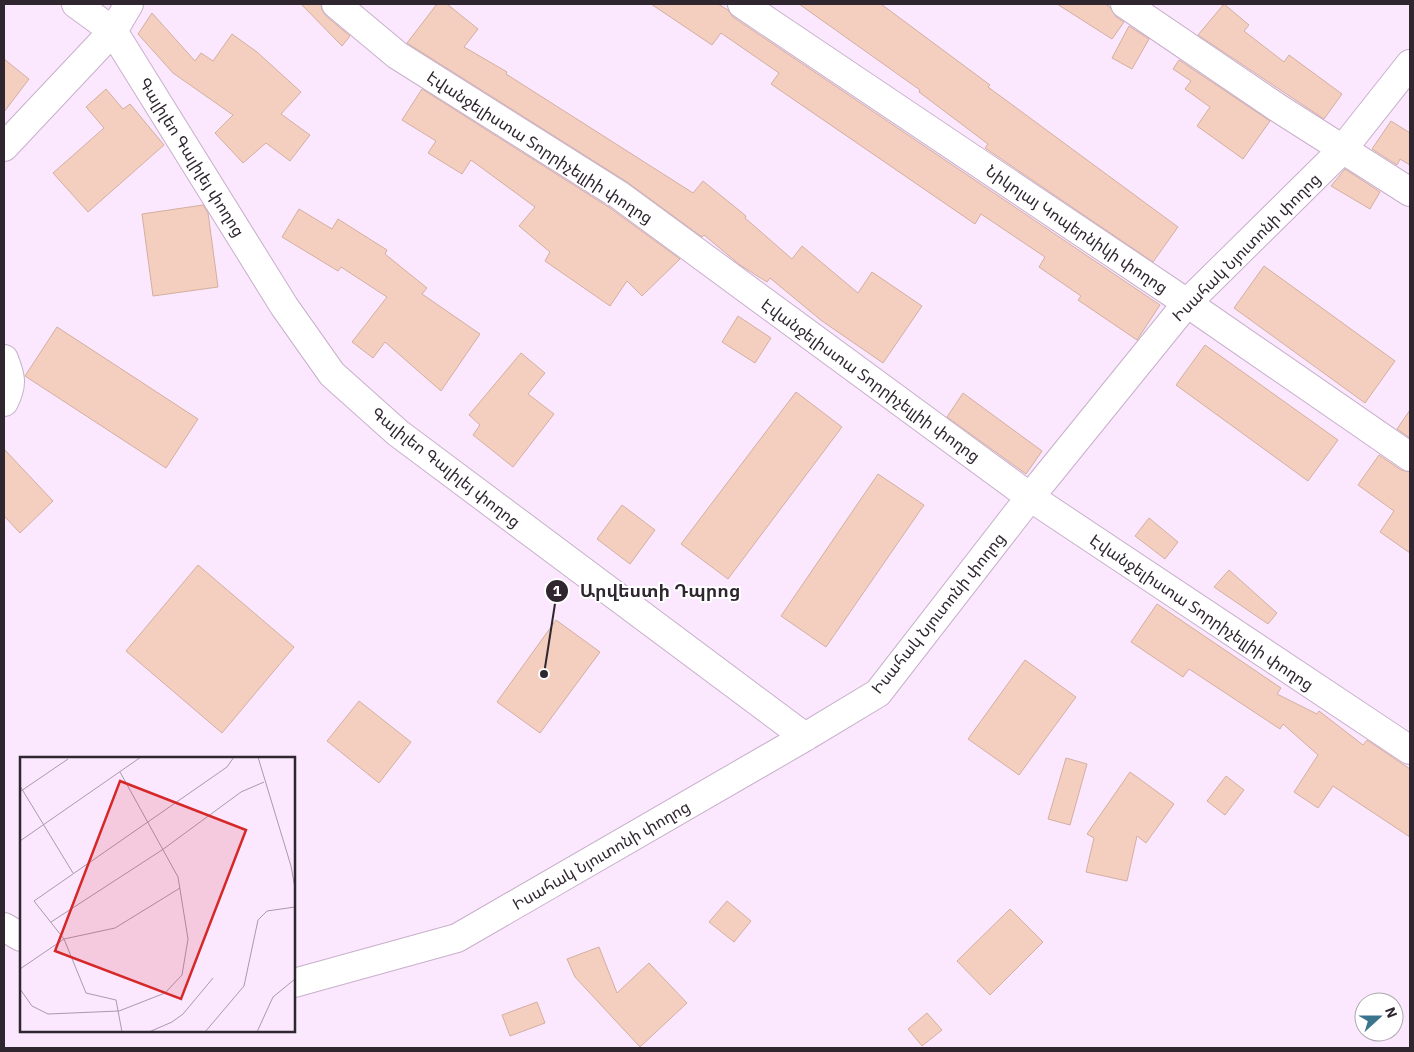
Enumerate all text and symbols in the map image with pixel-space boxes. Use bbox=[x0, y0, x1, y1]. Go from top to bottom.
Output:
street label: Էվանջելիստա Տորրիչելլիի փողոց bbox=[423, 66, 657, 228]
street label: Գալիլեո Գալիլեյ փողոց bbox=[135, 74, 249, 240]
street label: Նիկոլայ Կոպերնիկի փողոց bbox=[982, 161, 1172, 297]
street label: Իսահակ Նյուտոնի փողոց bbox=[1168, 169, 1324, 325]
street label: Էվանջելիստա Տորրիչելլիի փողոց bbox=[758, 294, 984, 466]
street label: Գալիլեո Գալիլեյ փողոց bbox=[367, 403, 525, 531]
street label: Իսահակ Նյուտոնի փողոց bbox=[867, 528, 1009, 698]
street label: Էվանջելիստա Տորրիչելլիի փողոց bbox=[1086, 529, 1318, 695]
callout: Արվեստի Դպրոց bbox=[545, 575, 751, 608]
text: Արվեստի Դպրոց bbox=[580, 579, 740, 602]
text: 1 bbox=[552, 581, 562, 600]
inset map bbox=[20, 757, 295, 1032]
street label: Իսահակ Նյուտոնի փողոց bbox=[509, 796, 693, 914]
north arrow bbox=[1354, 992, 1404, 1042]
text: N bbox=[1381, 1004, 1401, 1020]

